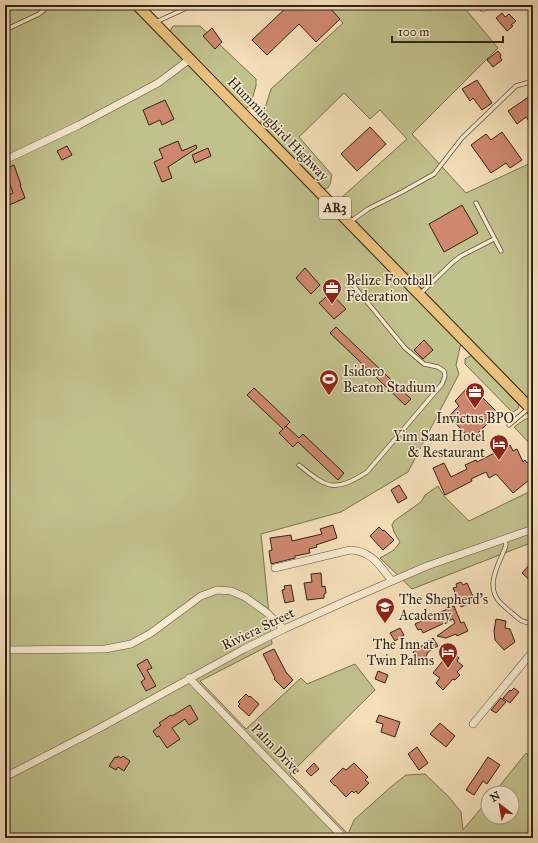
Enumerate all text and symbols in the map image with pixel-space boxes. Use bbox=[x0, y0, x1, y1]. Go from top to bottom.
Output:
scale bar bbox=[392, 18, 503, 44]
text: 100 m bbox=[398, 25, 429, 39]
street label: Hummingbird Highway bbox=[224, 73, 332, 185]
road number: AR3 bbox=[319, 197, 351, 219]
place label: Belize Football Federation bbox=[346, 272, 433, 305]
office icon: Belize Football Federation bbox=[321, 277, 343, 305]
place label: Isidoro Beaton Stadium bbox=[343, 363, 436, 396]
sports icon: Isidoro Beaton Stadium bbox=[318, 368, 340, 396]
office icon: Invictus BPO bbox=[464, 381, 486, 409]
place label: Invictus BPO bbox=[436, 410, 514, 427]
place label: Yim Saan Hotel & Restaurant bbox=[393, 428, 485, 461]
hotel icon: Yim Saan Hotel & Restaurant bbox=[488, 433, 510, 461]
place label: The Shepherd’s Academy bbox=[398, 591, 488, 624]
school or university icon: The Shepherd’s Academy bbox=[374, 596, 396, 624]
street label: Riviera Street bbox=[219, 604, 297, 654]
place label: The Inn at Twin Palms bbox=[367, 636, 434, 669]
hotel icon: The Inn at Twin Palms bbox=[437, 641, 459, 669]
street label: Palm Drive bbox=[247, 720, 305, 778]
north arrow bbox=[480, 785, 520, 825]
text: N bbox=[488, 789, 503, 805]

